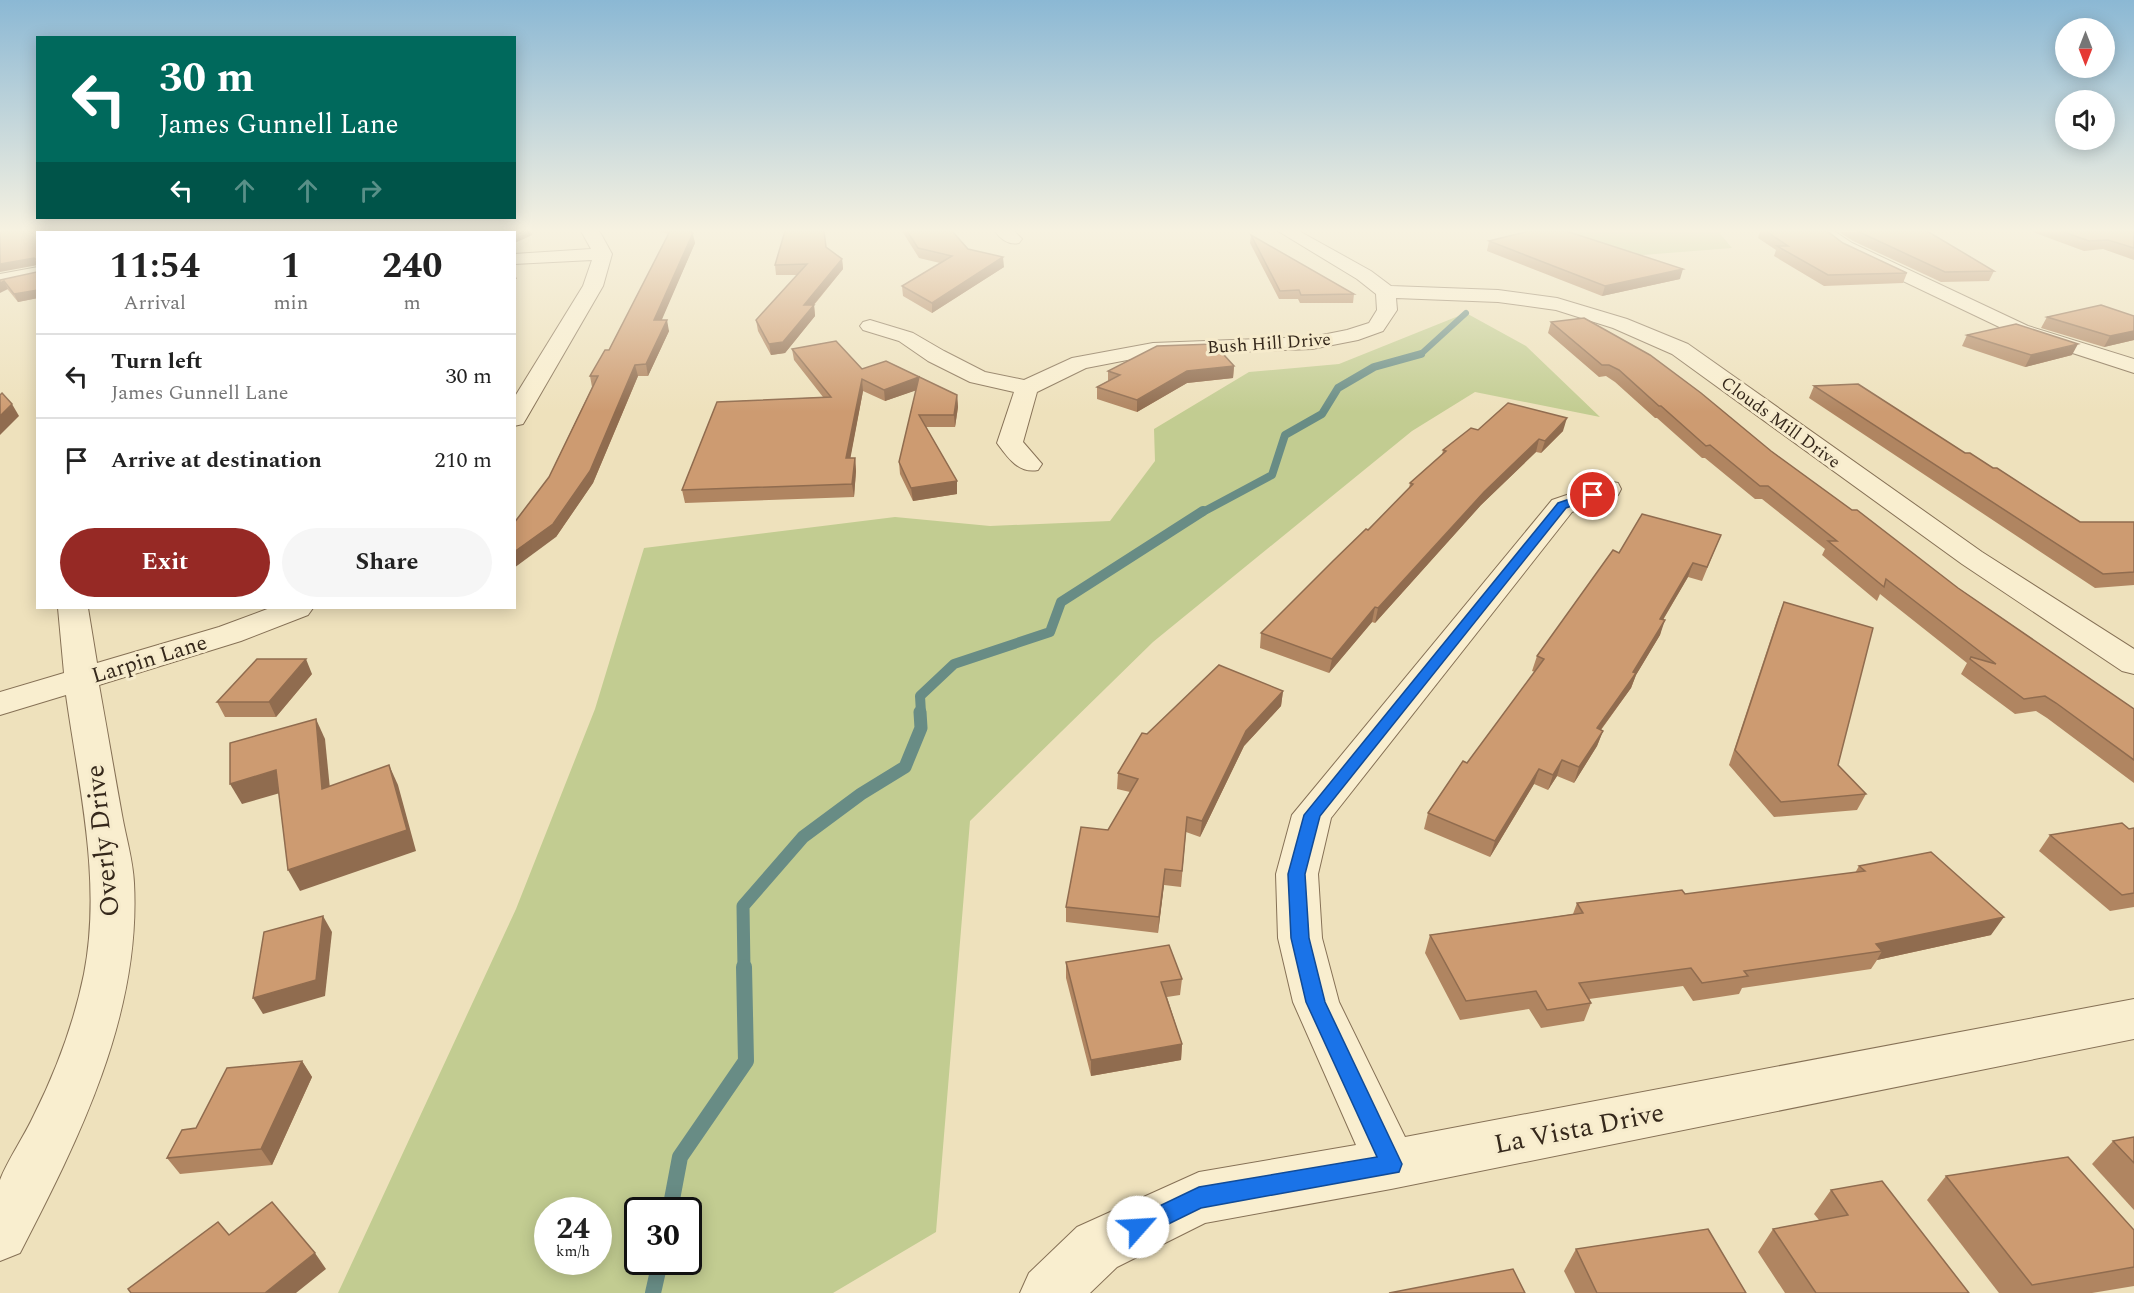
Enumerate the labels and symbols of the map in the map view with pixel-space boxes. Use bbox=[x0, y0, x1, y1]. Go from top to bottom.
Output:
north arrow bbox=[2055, 18, 2115, 78]
street label: Bush Hill Drive bbox=[1206, 326, 1332, 361]
street label: Clouds Mill Drive bbox=[1715, 370, 1846, 475]
pin bbox=[1567, 469, 1618, 520]
street label: Larpin Lane bbox=[88, 626, 211, 693]
street label: Overly Drive bbox=[74, 763, 132, 919]
street label: La Vista Drive bbox=[1491, 1092, 1668, 1166]
position arrow bbox=[1106, 1195, 1170, 1259]
speed limit sign: 30 bbox=[624, 1197, 702, 1275]

